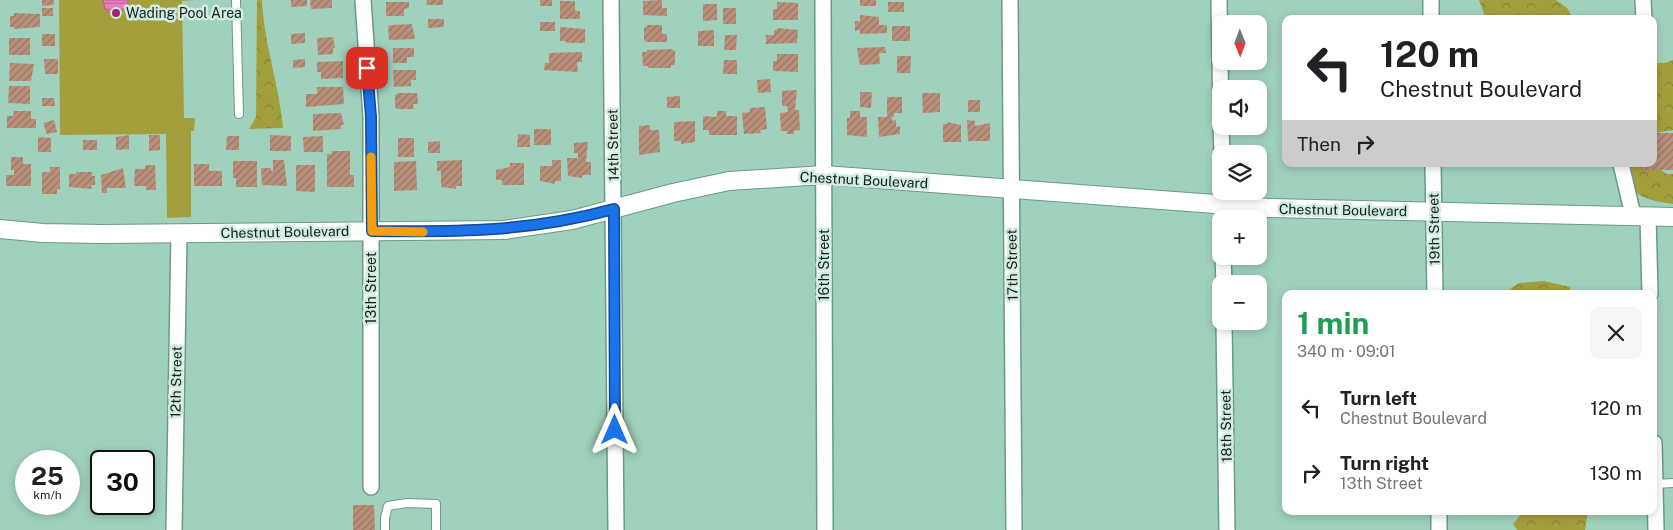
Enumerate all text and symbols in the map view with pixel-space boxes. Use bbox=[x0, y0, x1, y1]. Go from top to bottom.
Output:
place label: Wading Pool Area bbox=[126, 5, 242, 21]
marker: Wading Pool Area bbox=[110, 7, 122, 19]
north arrow bbox=[1212, 15, 1268, 70]
map controls bbox=[1212, 15, 1267, 330]
text: 120 m bbox=[1380, 34, 1479, 75]
icon: left bbox=[1297, 35, 1362, 100]
pin bbox=[346, 47, 388, 89]
icon: arrive bbox=[353, 54, 381, 82]
text: Chestnut Boulevard bbox=[1380, 76, 1582, 102]
button: sound bbox=[1212, 80, 1267, 135]
street label: 14th Street bbox=[604, 109, 622, 181]
icon: right bbox=[1351, 130, 1379, 158]
text: Then bbox=[1297, 133, 1341, 155]
button: layers bbox=[1212, 145, 1267, 200]
street label: Chestnut Boulevard bbox=[799, 169, 929, 191]
street label: 19th Street bbox=[1425, 193, 1443, 265]
street label: Chestnut Boulevard bbox=[1279, 201, 1407, 219]
button: + bbox=[1212, 210, 1267, 265]
street label: Chestnut Boulevard bbox=[221, 223, 349, 241]
street label: 16th Street bbox=[816, 229, 832, 301]
street label: 17th Street bbox=[1003, 229, 1021, 301]
street label: 13th Street bbox=[363, 252, 379, 324]
button: − bbox=[1212, 275, 1267, 330]
text: 1 min bbox=[1297, 305, 1369, 341]
button: close bbox=[1590, 307, 1642, 359]
text: 340 m · 09:01 bbox=[1297, 342, 1396, 361]
street label: 12th Street bbox=[167, 346, 185, 418]
text: Turn left bbox=[1340, 387, 1417, 409]
street label: 18th Street bbox=[1217, 390, 1235, 462]
icon: left bbox=[1297, 394, 1325, 422]
text: 120 m bbox=[1590, 397, 1642, 419]
position arrow bbox=[588, 403, 640, 455]
text: Chestnut Boulevard bbox=[1340, 409, 1487, 428]
speed limit sign: 30 bbox=[90, 450, 155, 515]
text: Turn right bbox=[1340, 452, 1429, 474]
icon: right bbox=[1297, 459, 1325, 487]
text: 25 bbox=[31, 461, 64, 491]
text: 130 m bbox=[1590, 462, 1642, 484]
text: 13th Street bbox=[1340, 474, 1423, 493]
text: km/h bbox=[33, 488, 62, 502]

